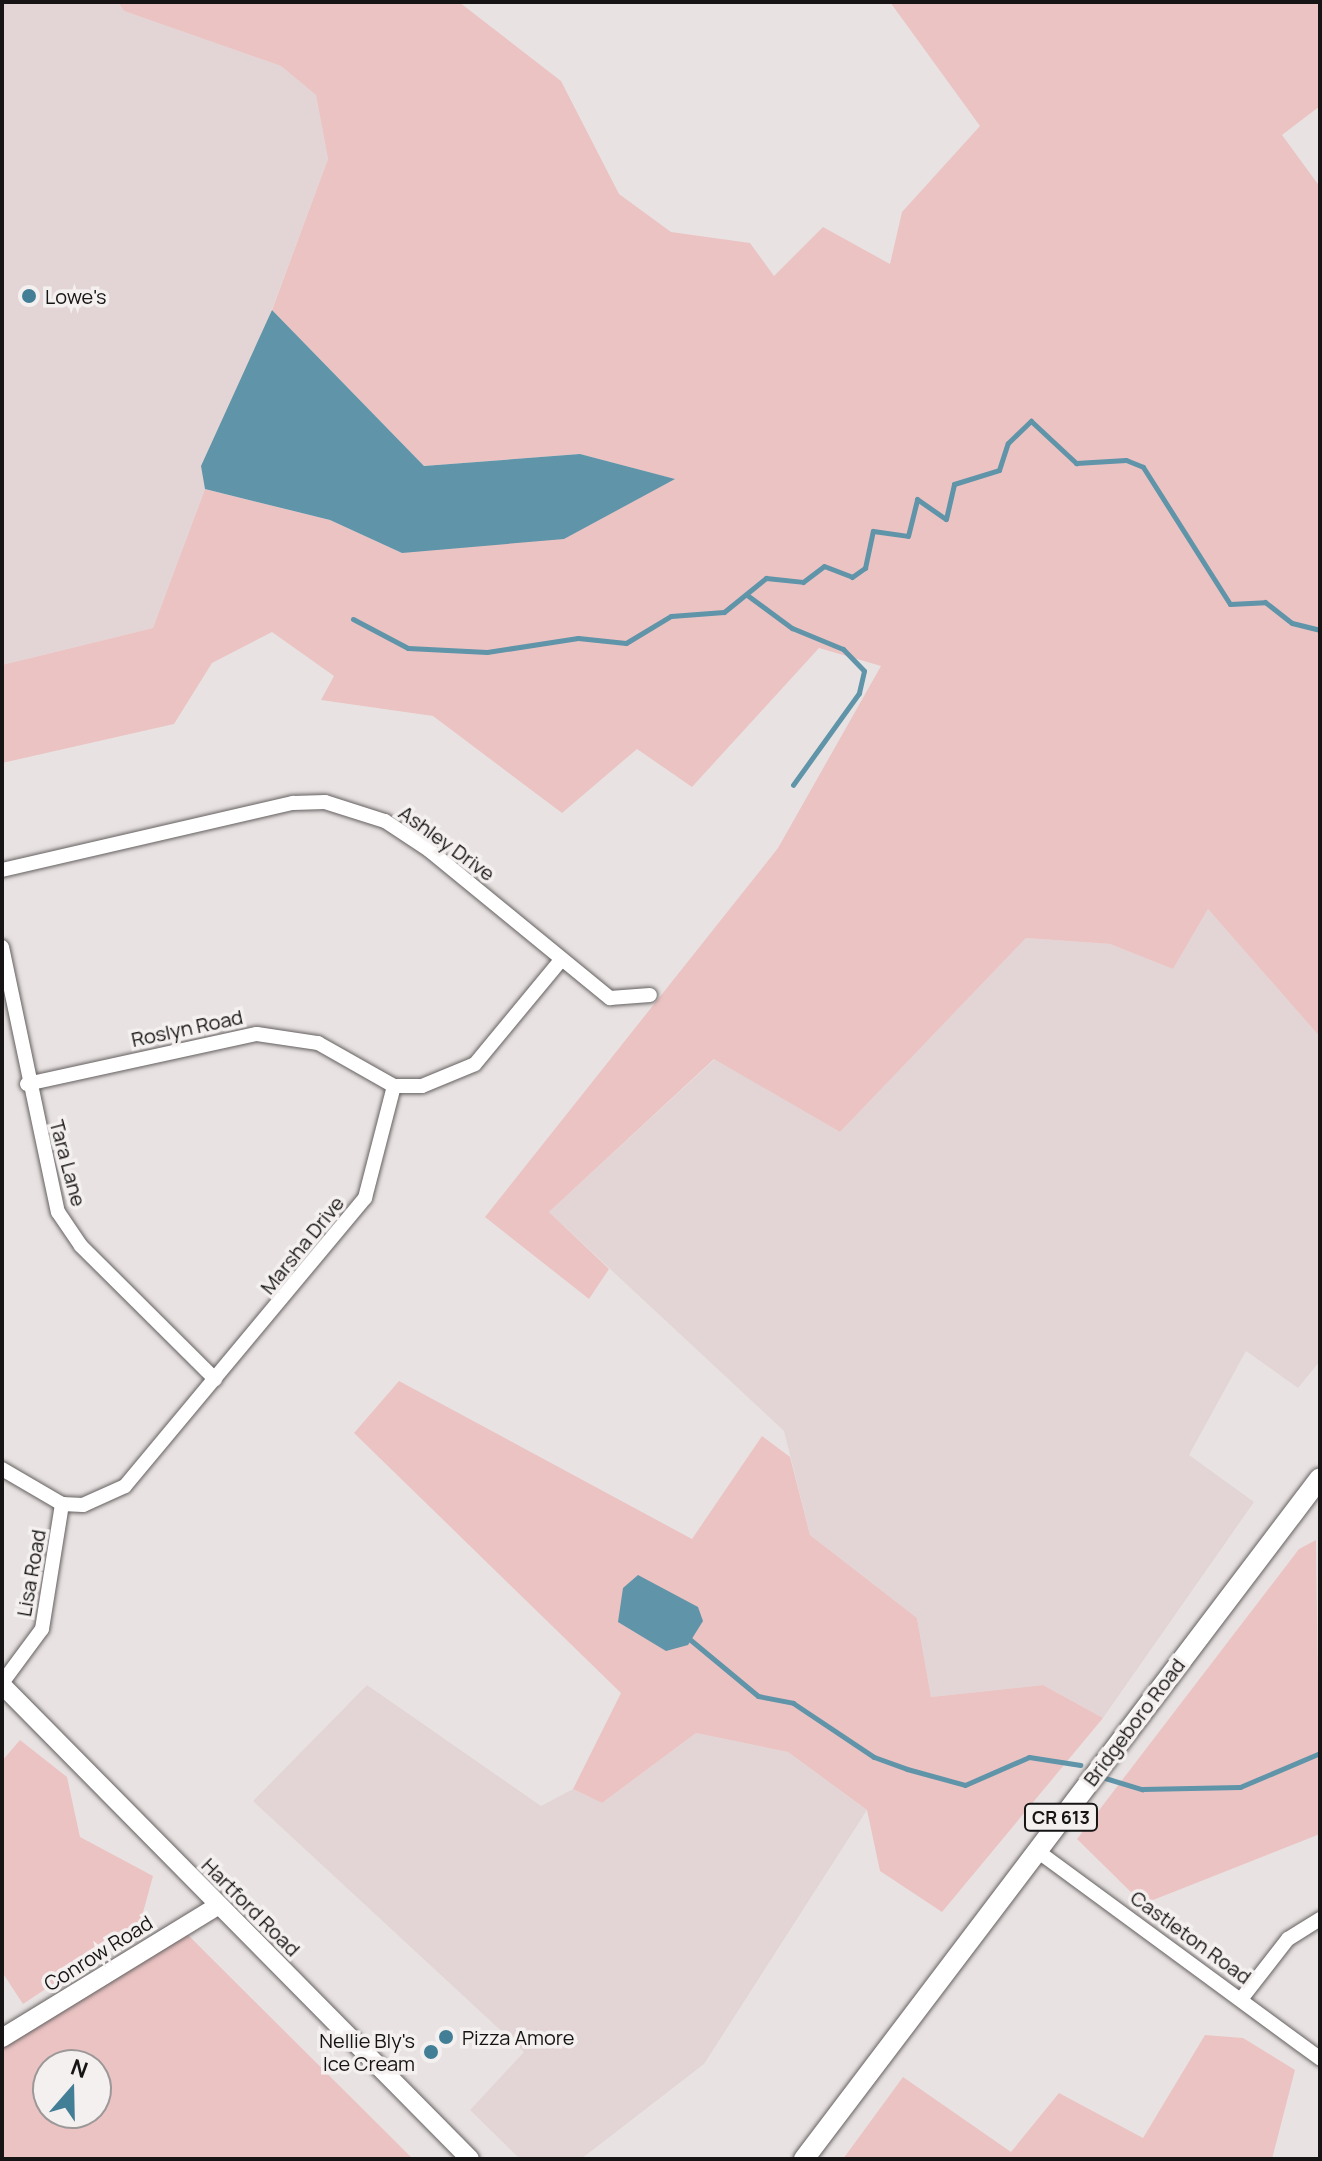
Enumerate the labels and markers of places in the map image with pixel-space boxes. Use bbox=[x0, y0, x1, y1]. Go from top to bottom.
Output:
place label: Lowe's bbox=[45, 284, 106, 308]
marker: Lowe's bbox=[20, 287, 38, 305]
place label: Pizza Amore bbox=[462, 2025, 575, 2049]
place label: Nellie Bly's Ice Cream bbox=[319, 2028, 415, 2075]
marker: Pizza Amore bbox=[437, 2028, 455, 2046]
marker: Nellie Bly's Ice Cream bbox=[422, 2043, 440, 2061]

